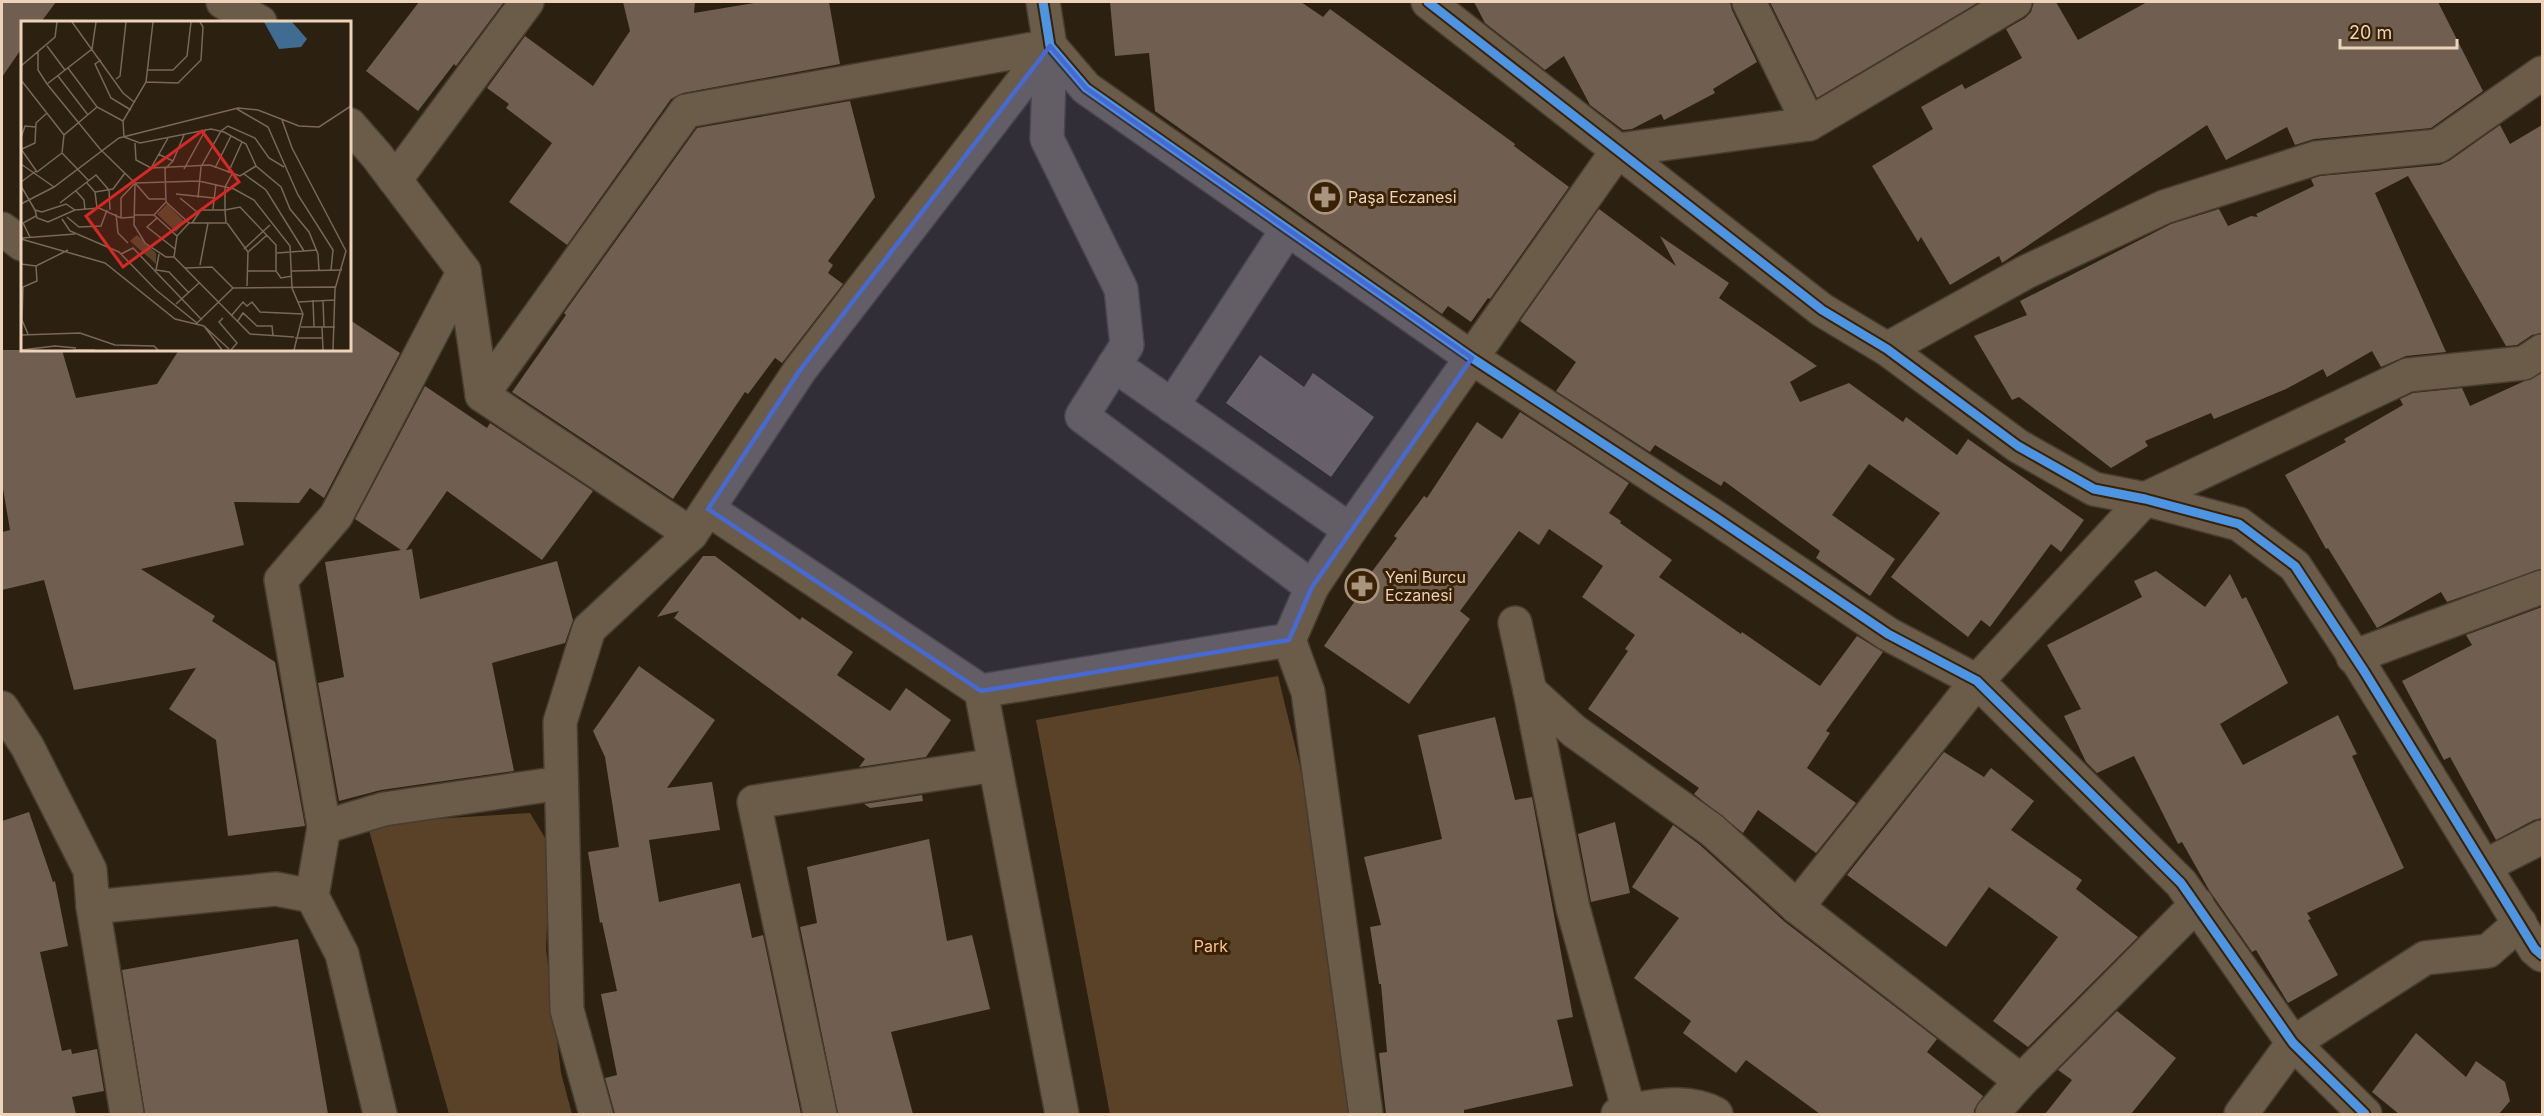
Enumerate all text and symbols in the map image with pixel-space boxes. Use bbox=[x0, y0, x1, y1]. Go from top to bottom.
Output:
scale bar bbox=[2340, 12, 2457, 50]
inset map bbox=[21, 21, 351, 351]
text: 20 m bbox=[2349, 22, 2392, 43]
pharmacy icon: Paşa Eczanesi bbox=[1307, 179, 1343, 215]
place label: Paşa Eczanesi bbox=[1348, 187, 1457, 207]
place label: Yeni Burcu Eczanesi bbox=[1385, 567, 1466, 605]
pharmacy icon: Yeni Burcu Eczanesi bbox=[1344, 568, 1380, 604]
park label: Park bbox=[1194, 936, 1228, 956]

